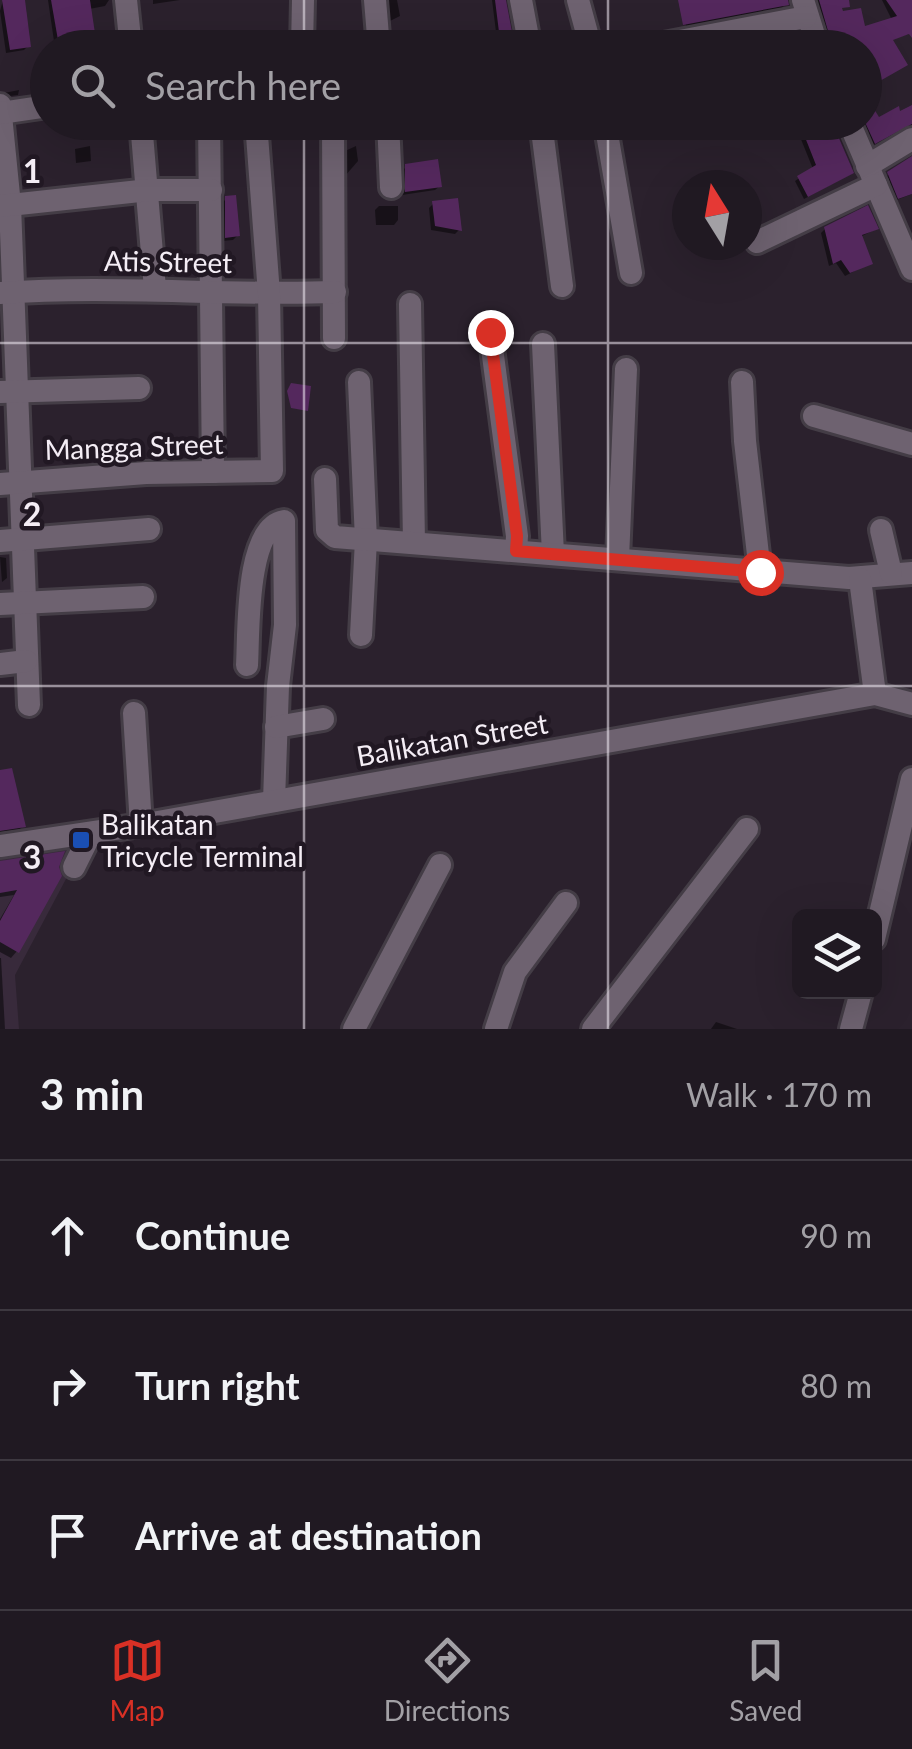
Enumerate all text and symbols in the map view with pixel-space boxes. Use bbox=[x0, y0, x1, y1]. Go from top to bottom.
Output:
search box bbox=[30, 30, 882, 140]
icon: search bbox=[65, 58, 120, 113]
text: Search here bbox=[145, 62, 341, 108]
text: 1 bbox=[23, 151, 41, 190]
north arrow bbox=[672, 170, 762, 260]
street label: Atis Street bbox=[104, 243, 232, 279]
route end bbox=[468, 310, 514, 356]
street label: Mangga Street bbox=[44, 426, 224, 466]
text: 2 bbox=[23, 494, 41, 533]
route start bbox=[738, 550, 784, 596]
street label: Balikatan Street bbox=[354, 705, 550, 773]
place label: Balikatan Tricycle Terminal bbox=[101, 807, 304, 873]
marker: Balikatan Tricycle Terminal bbox=[70, 829, 92, 851]
text: 3 bbox=[23, 837, 41, 876]
map controls bbox=[792, 909, 882, 999]
button: layers bbox=[792, 909, 882, 999]
text: 3 min bbox=[40, 1069, 144, 1119]
text: Walk · 170 m bbox=[686, 1075, 872, 1114]
icon: ahead bbox=[40, 1208, 95, 1263]
text: Continue bbox=[135, 1212, 290, 1258]
text: 90 m bbox=[800, 1216, 872, 1255]
icon: right bbox=[40, 1358, 95, 1413]
text: Turn right bbox=[135, 1362, 300, 1408]
text: 80 m bbox=[800, 1366, 872, 1405]
icon: arrive bbox=[40, 1508, 95, 1563]
text: Arrive at destination bbox=[135, 1512, 482, 1558]
tab: Map bbox=[110, 1633, 165, 1727]
tab: Directions bbox=[384, 1633, 510, 1727]
tab: Saved bbox=[729, 1633, 802, 1727]

